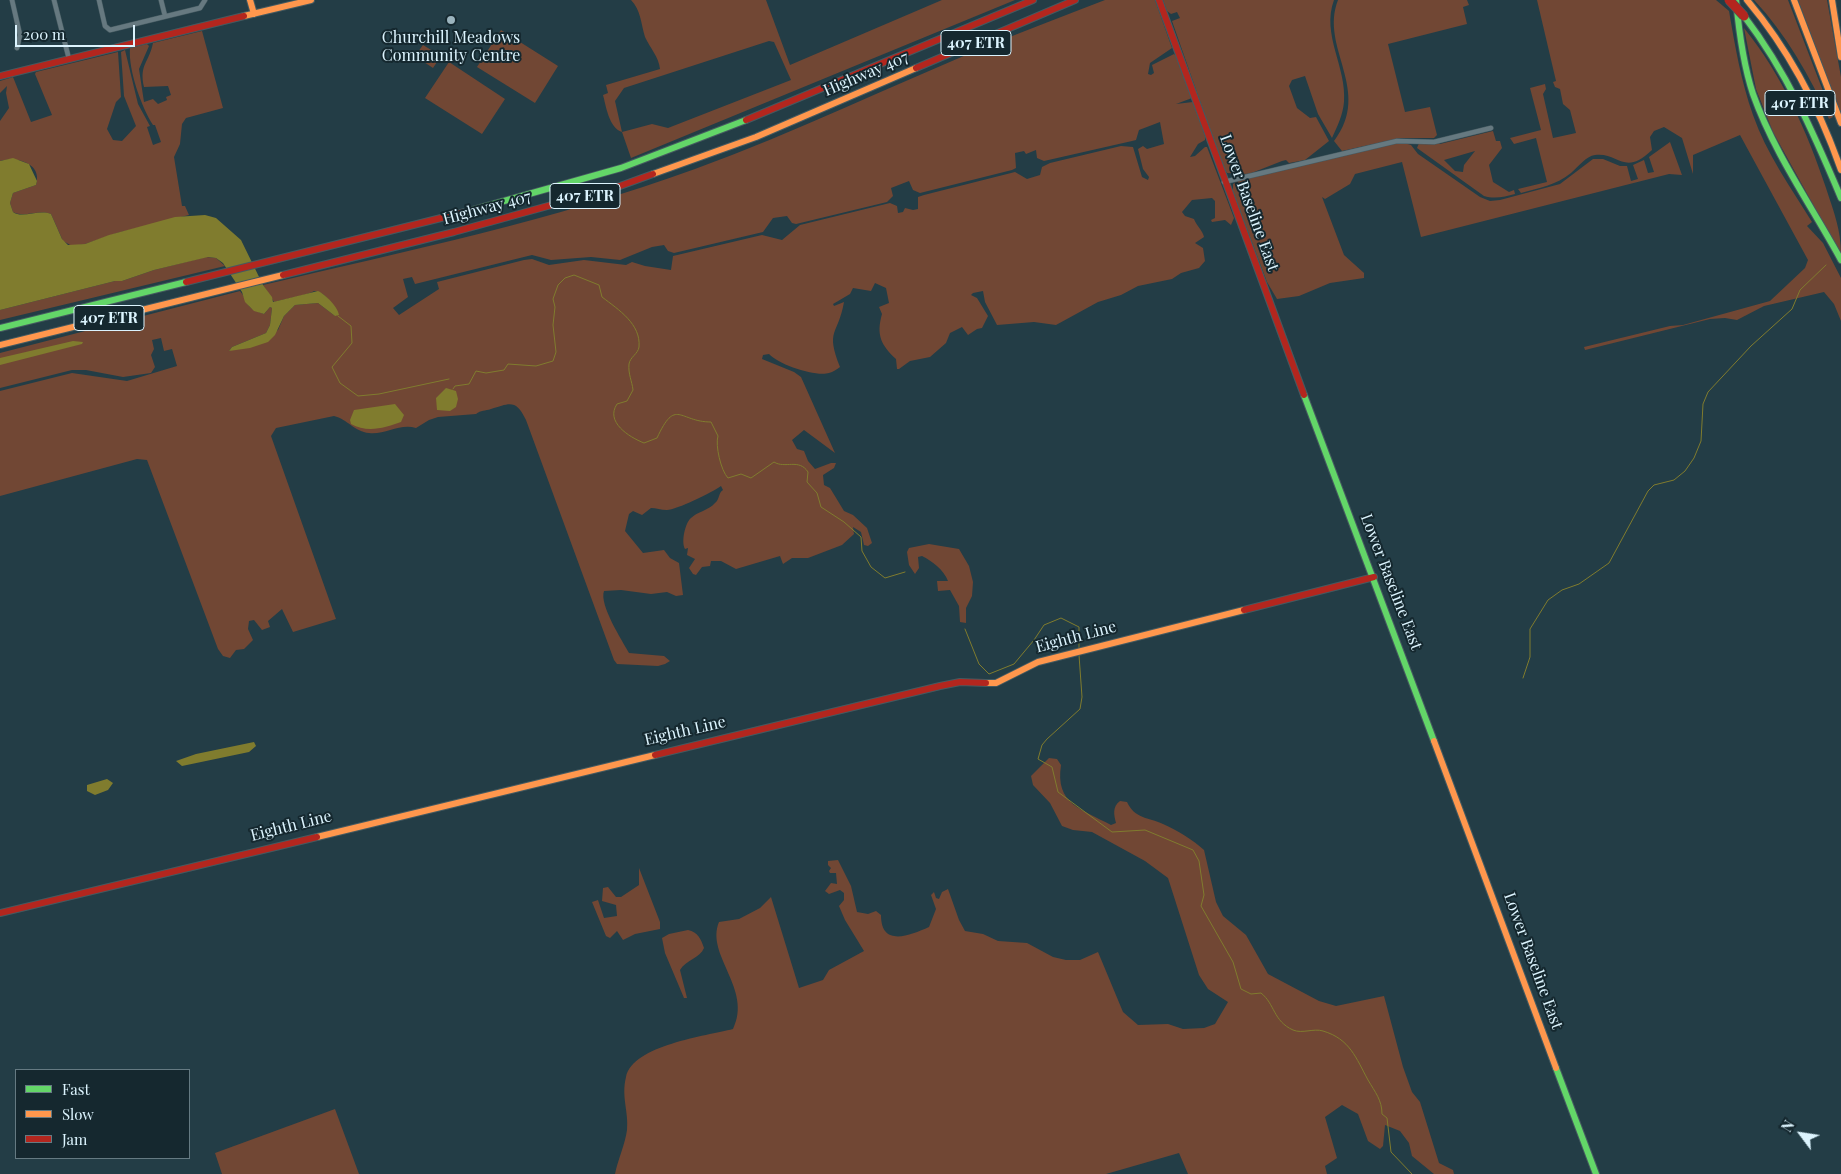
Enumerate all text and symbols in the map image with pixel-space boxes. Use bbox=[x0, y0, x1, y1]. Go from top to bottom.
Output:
marker: Churchill Meadows Community Centre bbox=[445, 14, 457, 26]
scale bar bbox=[18, 15, 138, 47]
text: 200 m bbox=[23, 24, 65, 44]
place label: Churchill Meadows Community Centre bbox=[382, 28, 520, 66]
road number: 407 ETR bbox=[941, 30, 1011, 56]
street label: Highway 407 bbox=[821, 47, 911, 101]
road number: 407 ETR bbox=[1765, 90, 1835, 116]
street label: Lower Baseline East bbox=[1215, 132, 1283, 274]
road number: 407 ETR bbox=[550, 184, 620, 208]
street label: Highway 407 bbox=[441, 187, 533, 229]
road number: 407 ETR bbox=[74, 306, 144, 330]
street label: Lower Baseline East bbox=[1356, 511, 1426, 653]
street label: Eighth Line bbox=[1033, 617, 1119, 657]
street label: Eighth Line bbox=[642, 712, 728, 750]
street label: Eighth Line bbox=[248, 807, 334, 845]
street label: Lower Baseline East bbox=[1499, 890, 1567, 1032]
legend bbox=[15, 1069, 190, 1159]
text: Fast bbox=[62, 1079, 90, 1099]
text: Slow bbox=[62, 1104, 94, 1124]
north arrow bbox=[1776, 1109, 1826, 1159]
text: N bbox=[1777, 1117, 1798, 1135]
text: Jam bbox=[62, 1129, 87, 1149]

